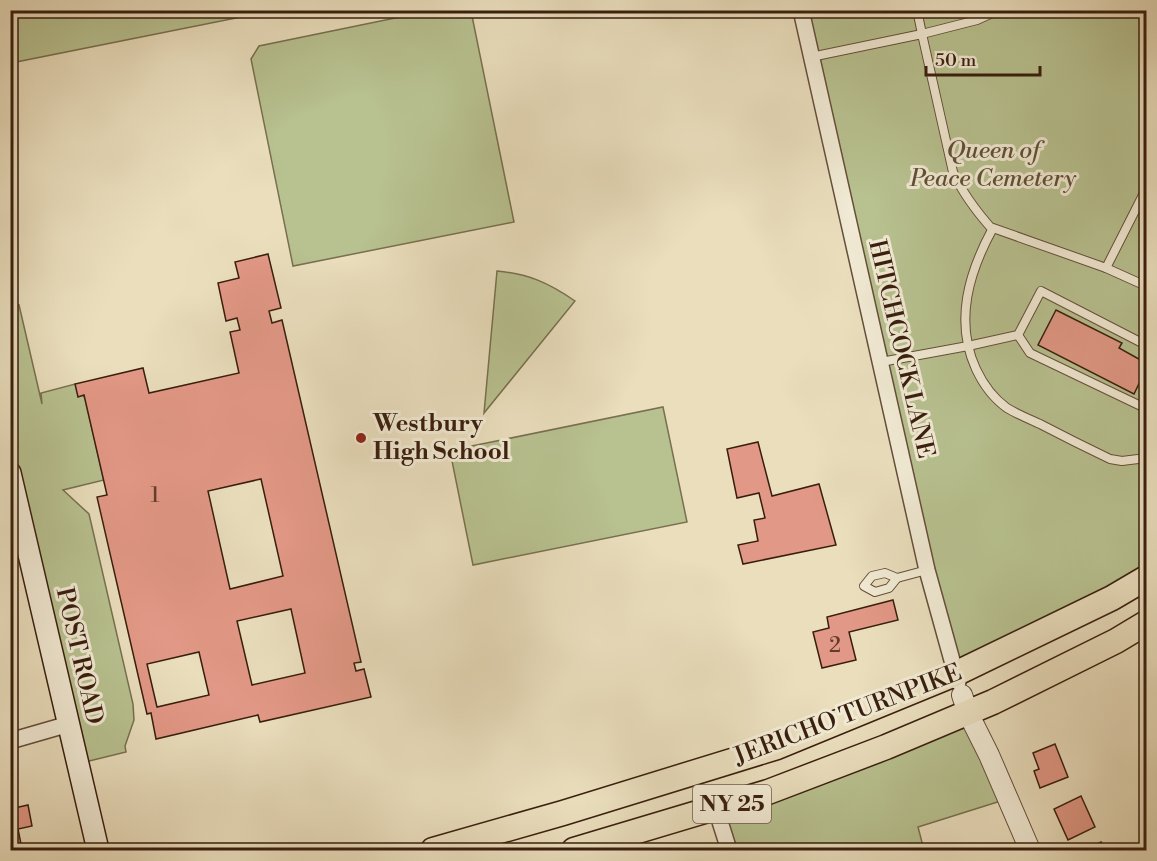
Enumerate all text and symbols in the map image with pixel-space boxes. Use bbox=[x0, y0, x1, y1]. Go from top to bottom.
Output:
scale bar bbox=[926, 39, 1040, 77]
text: 50 m bbox=[935, 49, 977, 72]
park label: Queen of Peace Cemetery bbox=[909, 136, 1076, 194]
street label: HITCHCOCK LANE bbox=[861, 237, 941, 461]
place label: Westbury High School bbox=[372, 409, 510, 467]
marker: Westbury High School bbox=[354, 431, 368, 445]
house number: 1 bbox=[150, 483, 160, 509]
street label: POST ROAD bbox=[49, 585, 109, 727]
house number: 2 bbox=[829, 633, 841, 659]
street label: JERICHO TURNPIKE bbox=[729, 658, 966, 773]
road number: NY 25 bbox=[693, 785, 771, 823]

